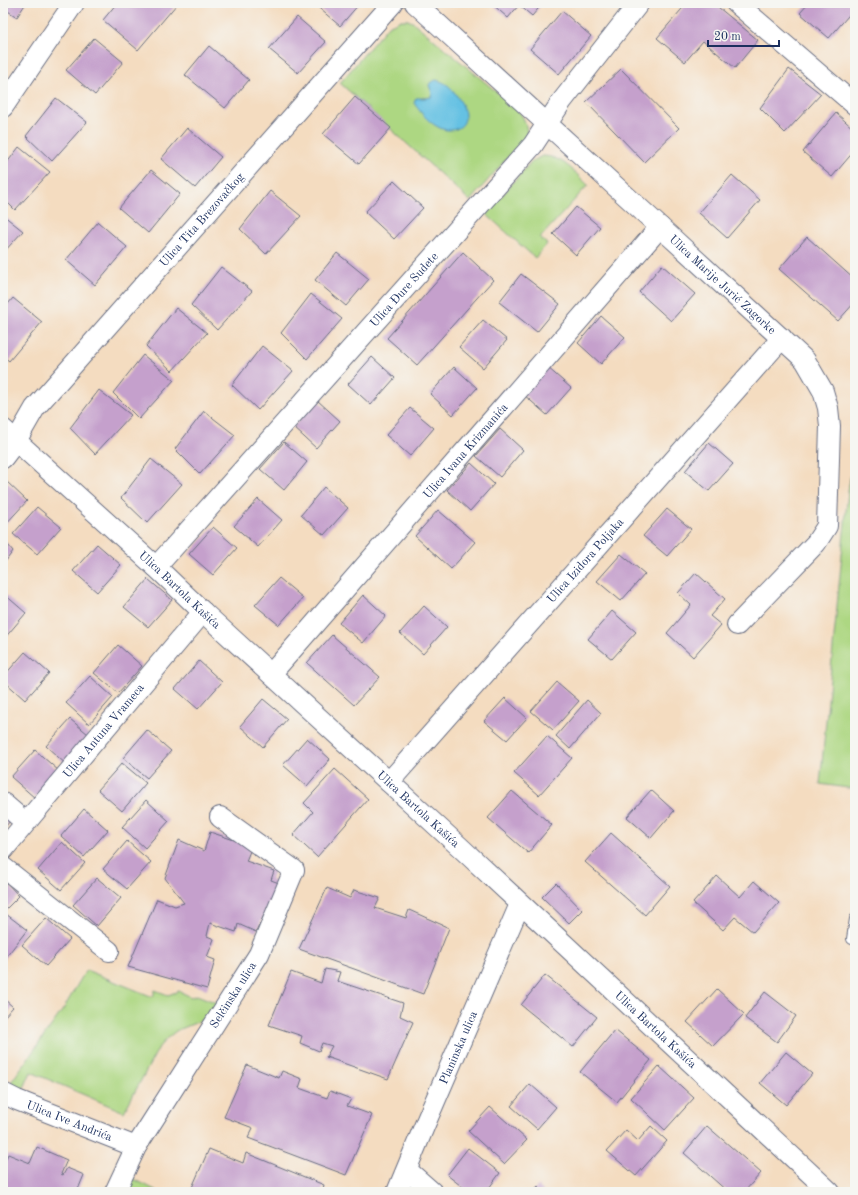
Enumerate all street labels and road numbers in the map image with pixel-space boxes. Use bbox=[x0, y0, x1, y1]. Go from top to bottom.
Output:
street label: Ulica Tita Brezovačkog bbox=[158, 170, 247, 270]
street label: Ulica Marije Jurić Zagorke bbox=[666, 233, 778, 337]
street label: Ulica Đure Sudete bbox=[368, 250, 441, 330]
street label: Ulica Ivana Krizmanića bbox=[422, 401, 511, 501]
street label: Ulica Izidora Poljaka bbox=[545, 516, 627, 606]
street label: Ulica Bartola Kašića bbox=[136, 550, 222, 632]
street label: Ulica Antuna Vrameca bbox=[61, 682, 147, 781]
street label: Ulica Bartola Kašića bbox=[374, 769, 461, 850]
street label: Selčinska ulica bbox=[208, 960, 259, 1031]
street label: Ulica Bartola Kašića bbox=[612, 989, 698, 1071]
street label: Planinska ulica bbox=[438, 1009, 480, 1086]
street label: Ulica Ive Andrića bbox=[24, 1099, 114, 1144]

